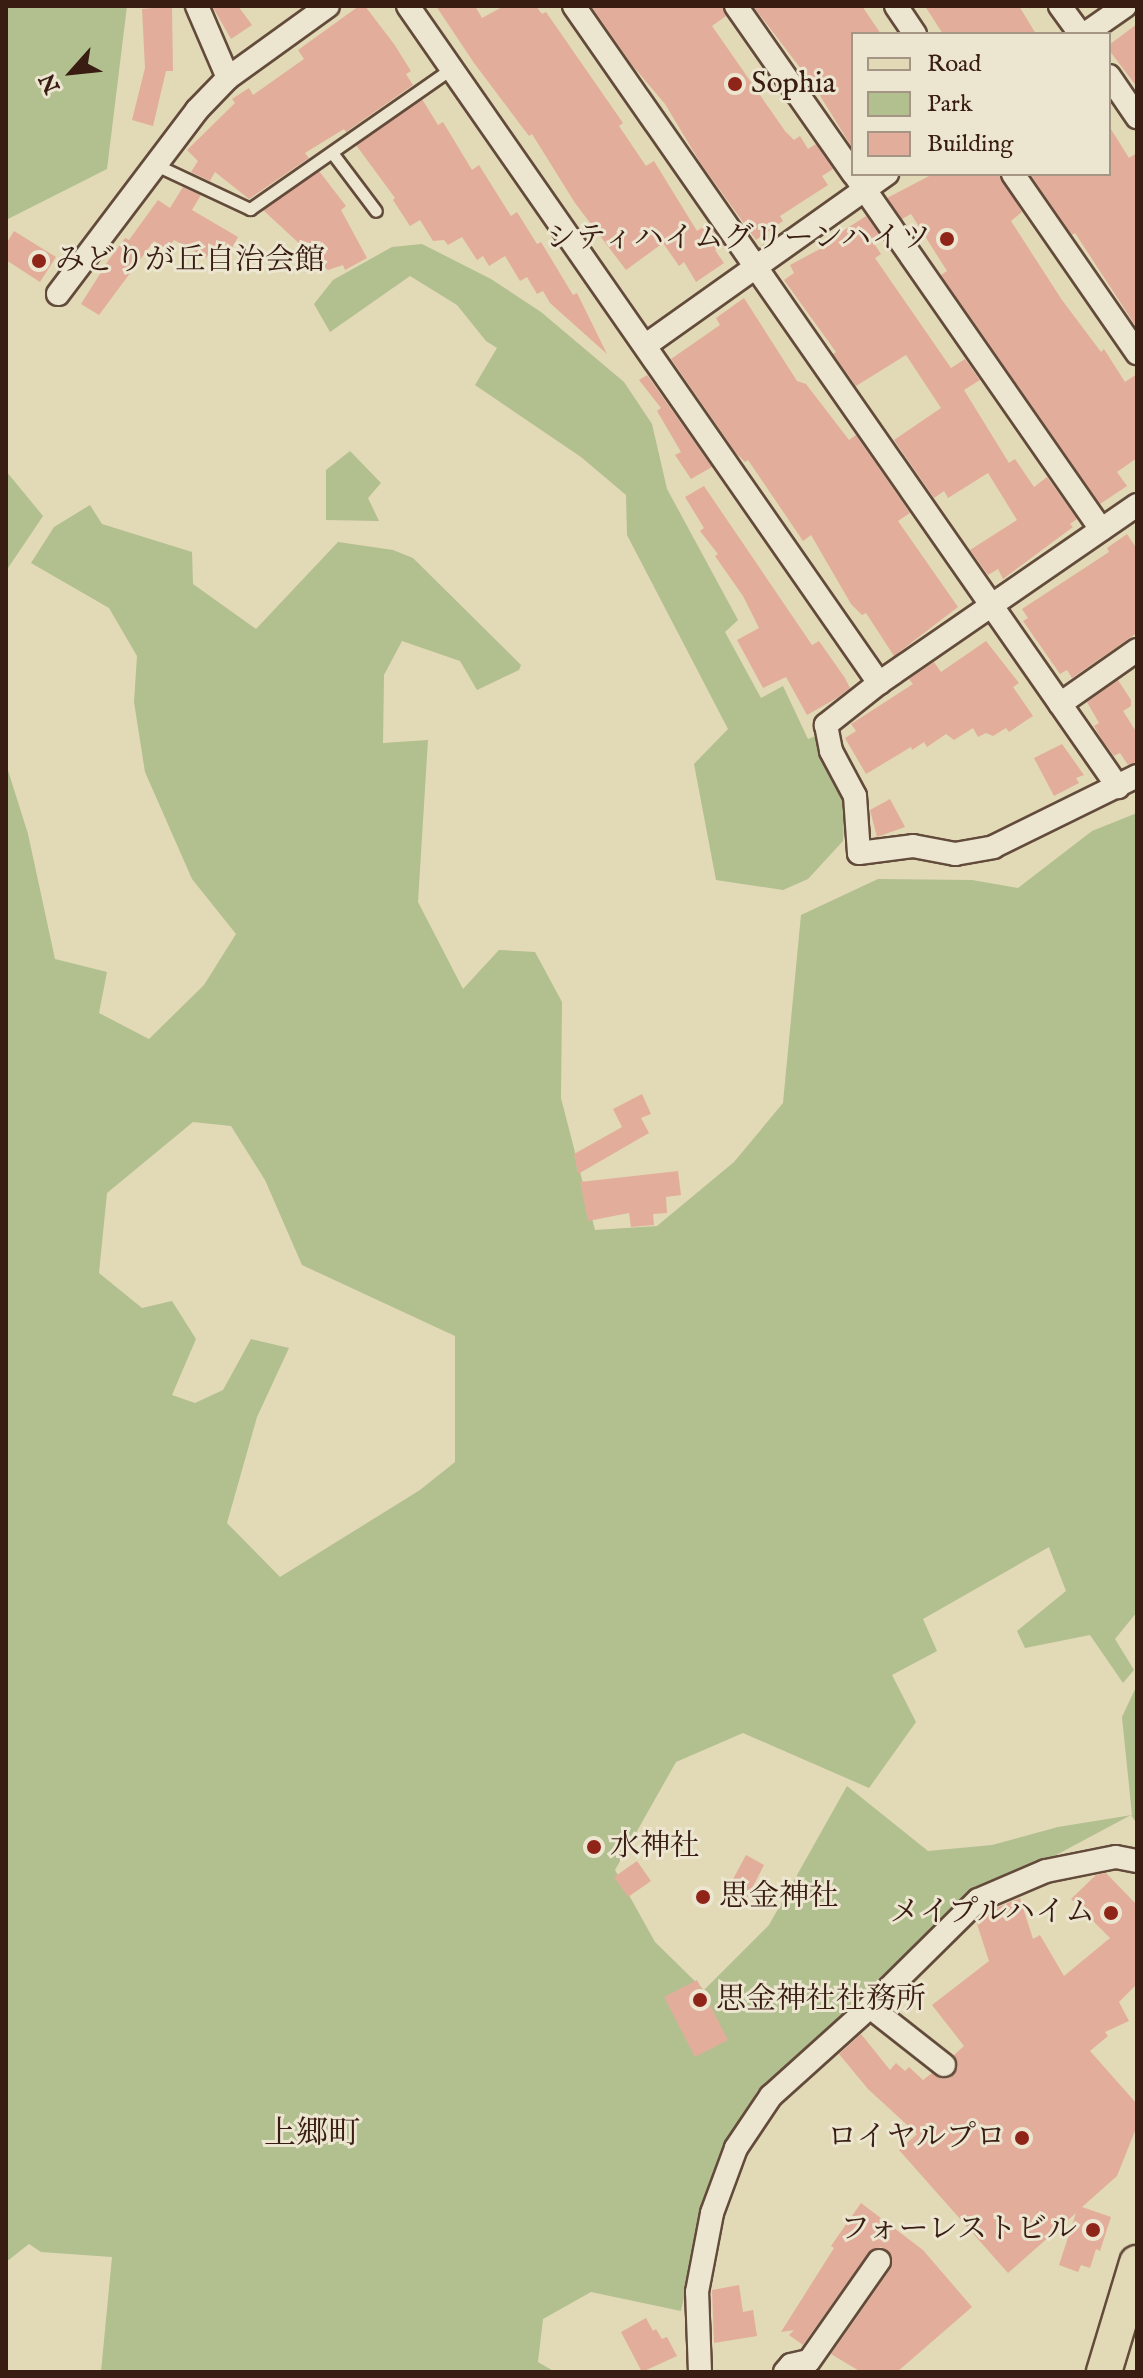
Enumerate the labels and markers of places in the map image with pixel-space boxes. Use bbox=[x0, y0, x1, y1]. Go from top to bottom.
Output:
place label: Sophia bbox=[751, 66, 836, 102]
marker: Sophia bbox=[726, 75, 744, 93]
place label: シティハイムグリーンハイツ bbox=[541, 221, 931, 257]
marker: シティハイムグリーンハイツ bbox=[938, 230, 956, 248]
place label: みどりが丘自治会館 bbox=[55, 243, 325, 279]
marker: みどりが丘自治会館 bbox=[30, 252, 48, 270]
place label: 水神社 bbox=[610, 1829, 700, 1865]
marker: 水神社 bbox=[585, 1838, 603, 1856]
place label: 思金神社 bbox=[719, 1879, 839, 1915]
marker: 思金神社 bbox=[694, 1888, 712, 1906]
place label: メイプルハイム bbox=[885, 1895, 1095, 1931]
marker: メイプルハイム bbox=[1102, 1904, 1120, 1922]
place label: 思金神社社務所 bbox=[716, 1982, 926, 2018]
marker: 思金神社社務所 bbox=[691, 1991, 709, 2009]
place label: ロイヤルプロ bbox=[826, 2120, 1006, 2156]
marker: ロイヤルプロ bbox=[1013, 2129, 1031, 2147]
place label: フォーレストビル bbox=[837, 2212, 1077, 2248]
marker: フォーレストビル bbox=[1084, 2221, 1102, 2239]

